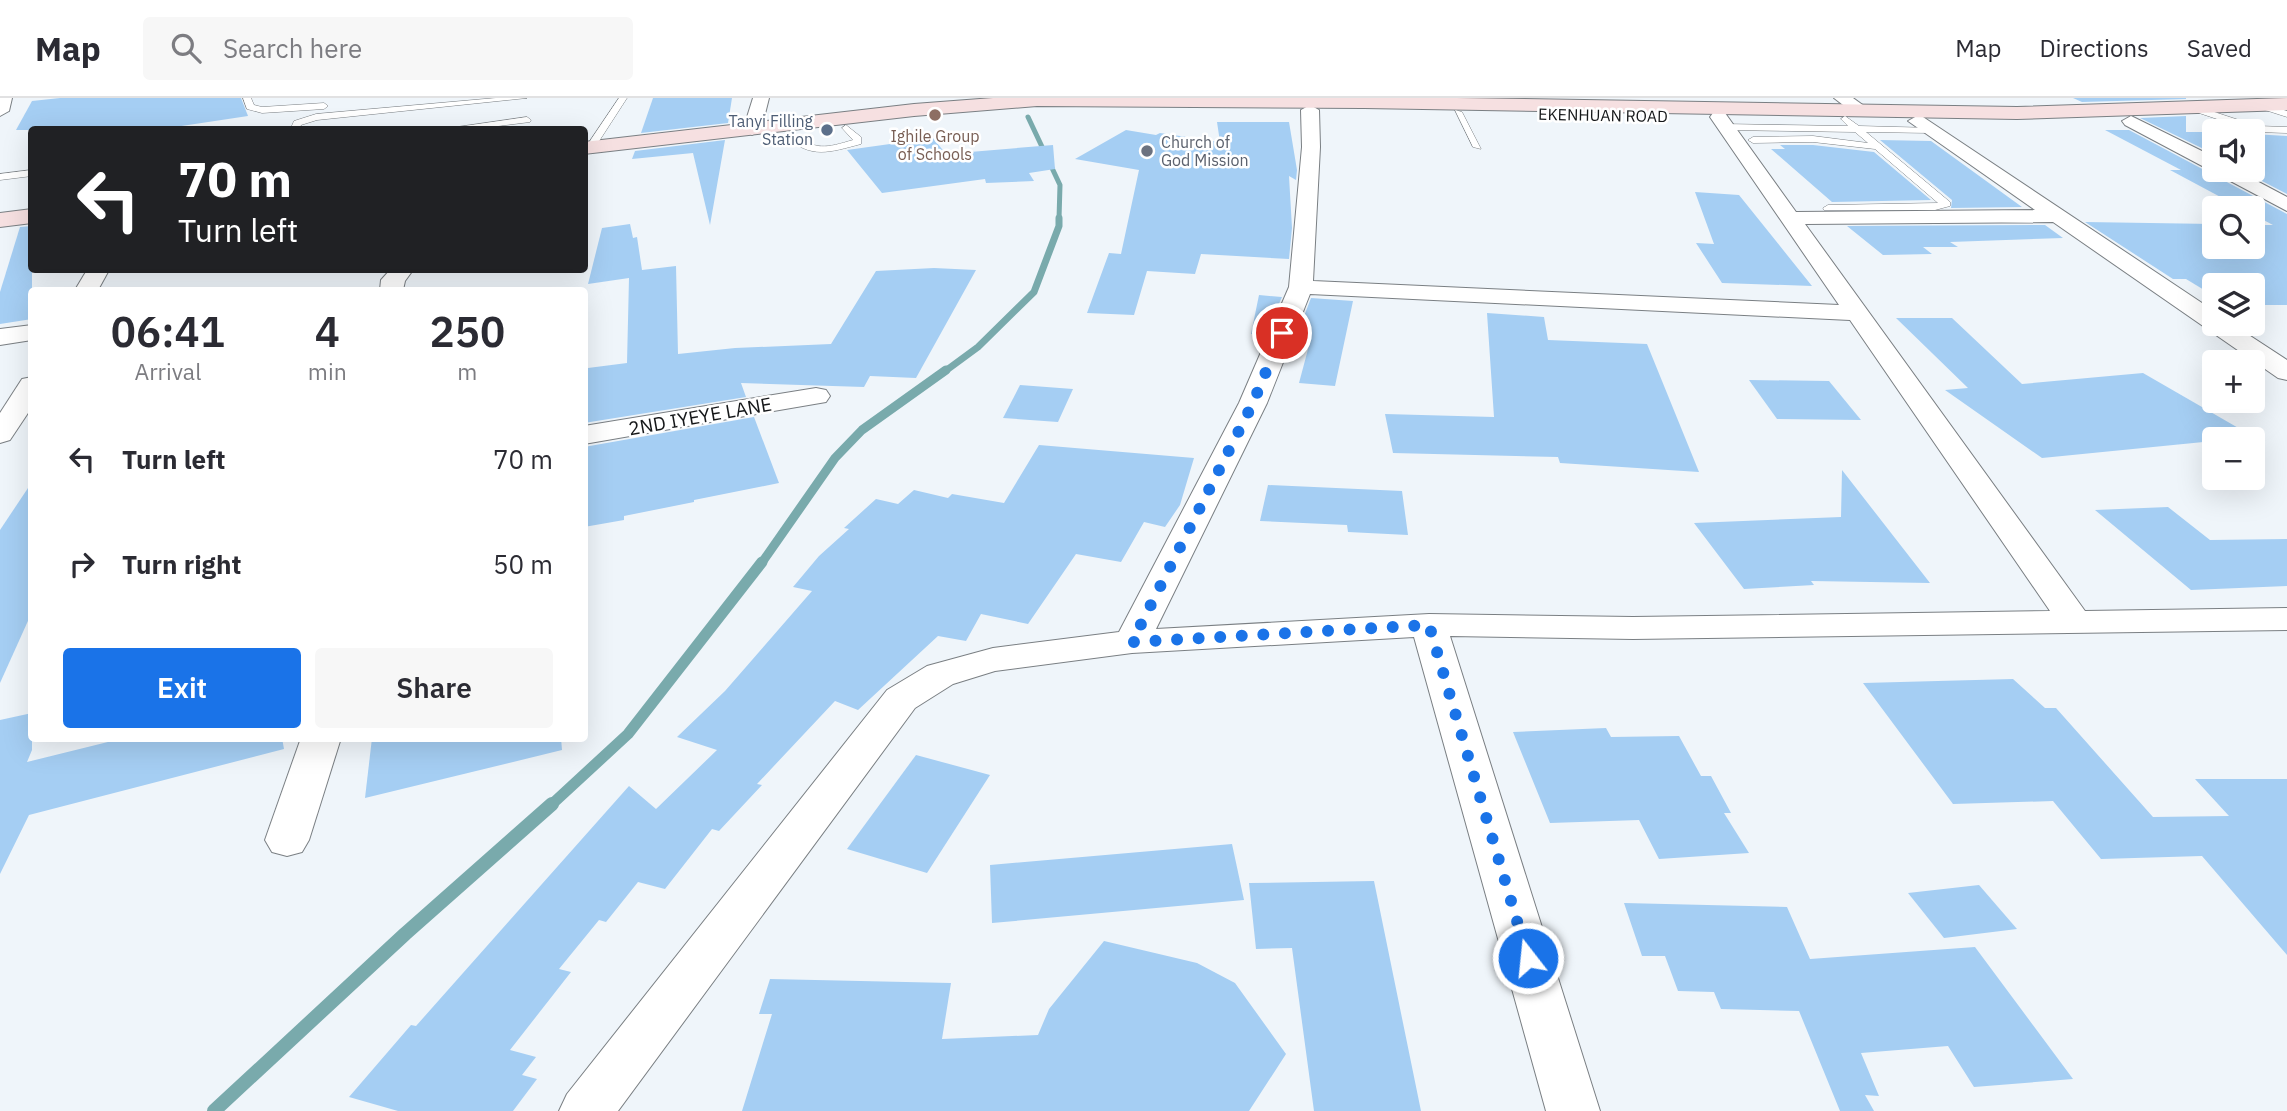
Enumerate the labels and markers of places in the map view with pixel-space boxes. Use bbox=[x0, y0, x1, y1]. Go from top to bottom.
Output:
marker: Ighile Group of Schools bbox=[927, 107, 943, 123]
place label: Tanyi Filling Station bbox=[729, 111, 814, 149]
marker: Tanyi Filling Station bbox=[819, 122, 835, 138]
place label: Ighile Group of Schools bbox=[890, 126, 980, 164]
place label: Church of God Mission bbox=[1161, 132, 1249, 170]
marker: Church of God Mission bbox=[1139, 143, 1155, 159]
pin bbox=[1252, 303, 1312, 363]

